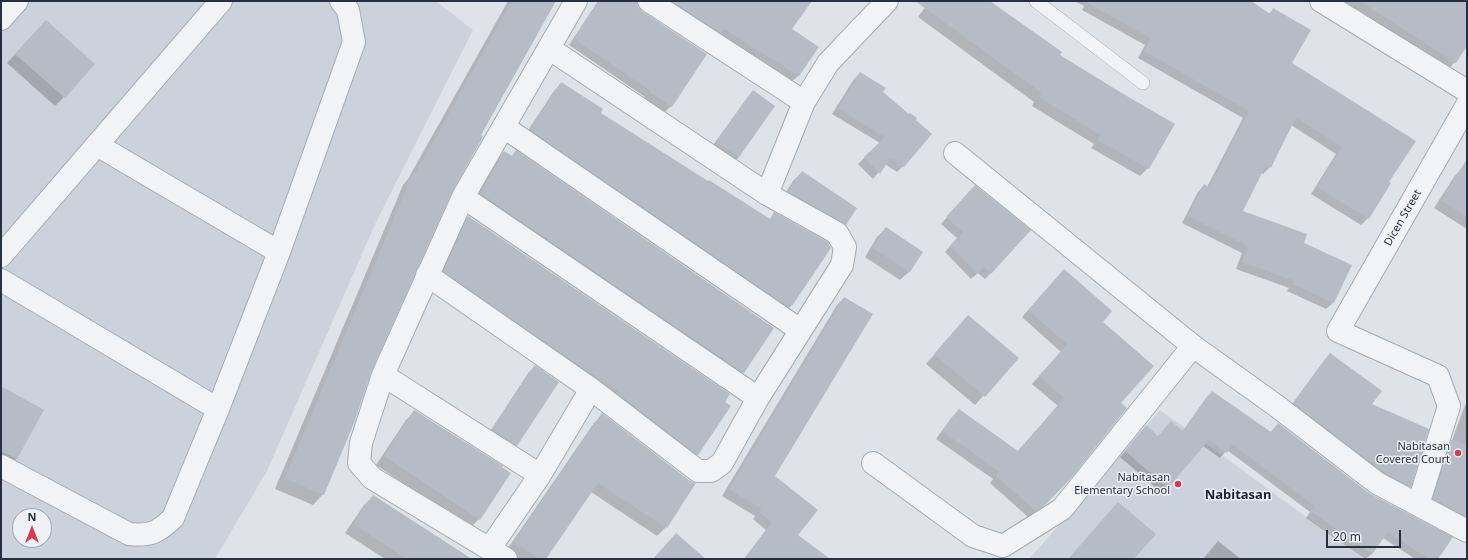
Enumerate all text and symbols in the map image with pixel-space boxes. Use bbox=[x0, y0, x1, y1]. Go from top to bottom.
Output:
street label: Dicen Street bbox=[1382, 188, 1424, 248]
place label: Nabitasan Covered Court bbox=[1376, 440, 1450, 466]
marker: Nabitasan Covered Court bbox=[1453, 448, 1463, 458]
place label: Nabitasan Elementary School bbox=[1074, 471, 1170, 497]
marker: Nabitasan Elementary School bbox=[1173, 479, 1183, 489]
district label: Nabitasan bbox=[1205, 487, 1271, 503]
north arrow bbox=[12, 508, 52, 548]
text: N bbox=[28, 509, 36, 524]
scale bar bbox=[1328, 522, 1403, 548]
text: 20 m bbox=[1333, 528, 1361, 545]

